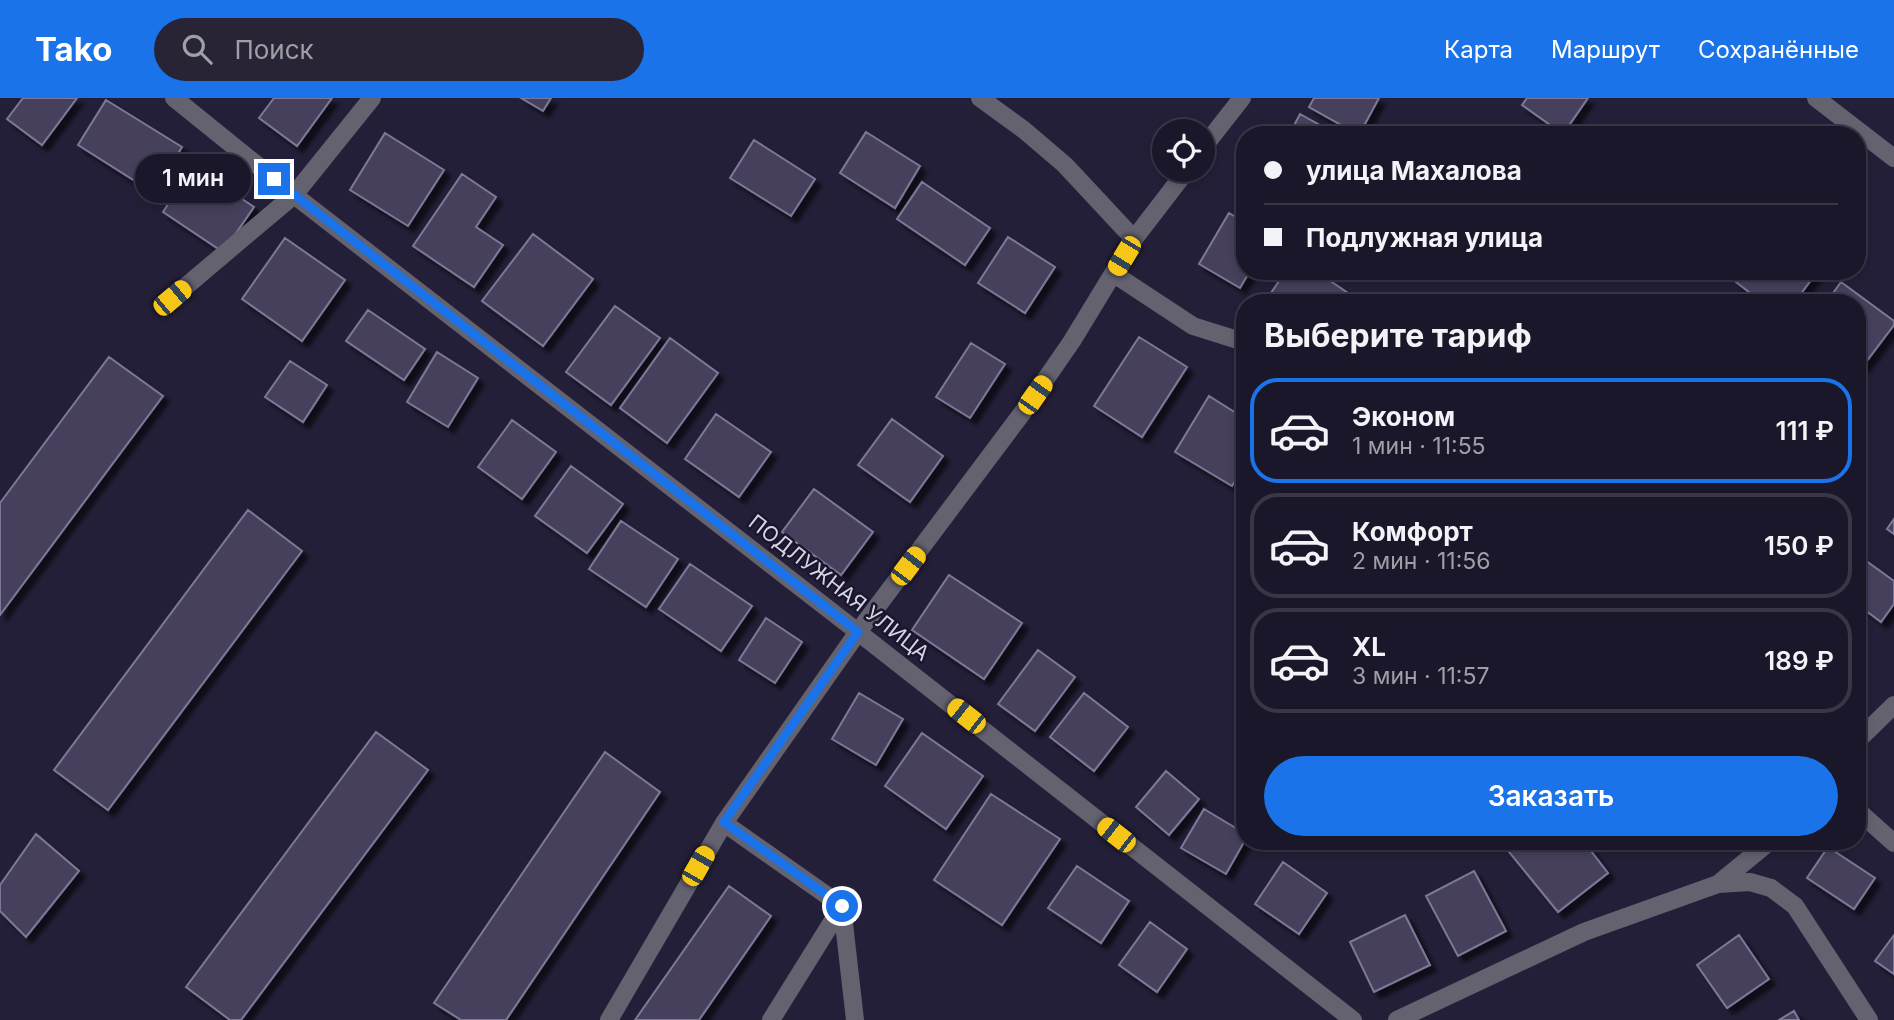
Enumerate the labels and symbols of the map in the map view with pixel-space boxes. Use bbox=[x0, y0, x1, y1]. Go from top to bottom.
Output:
callout: 1 мин bbox=[134, 154, 250, 204]
route end bbox=[258, 163, 290, 195]
car bbox=[1105, 233, 1144, 279]
car bbox=[150, 276, 195, 320]
car bbox=[1015, 372, 1056, 418]
street label: ПОДЛУЖНАЯ УЛИЦА bbox=[744, 509, 935, 666]
car bbox=[887, 543, 930, 589]
car bbox=[943, 695, 990, 737]
car bbox=[1093, 814, 1140, 856]
car bbox=[679, 843, 718, 889]
route start bbox=[826, 890, 858, 922]

